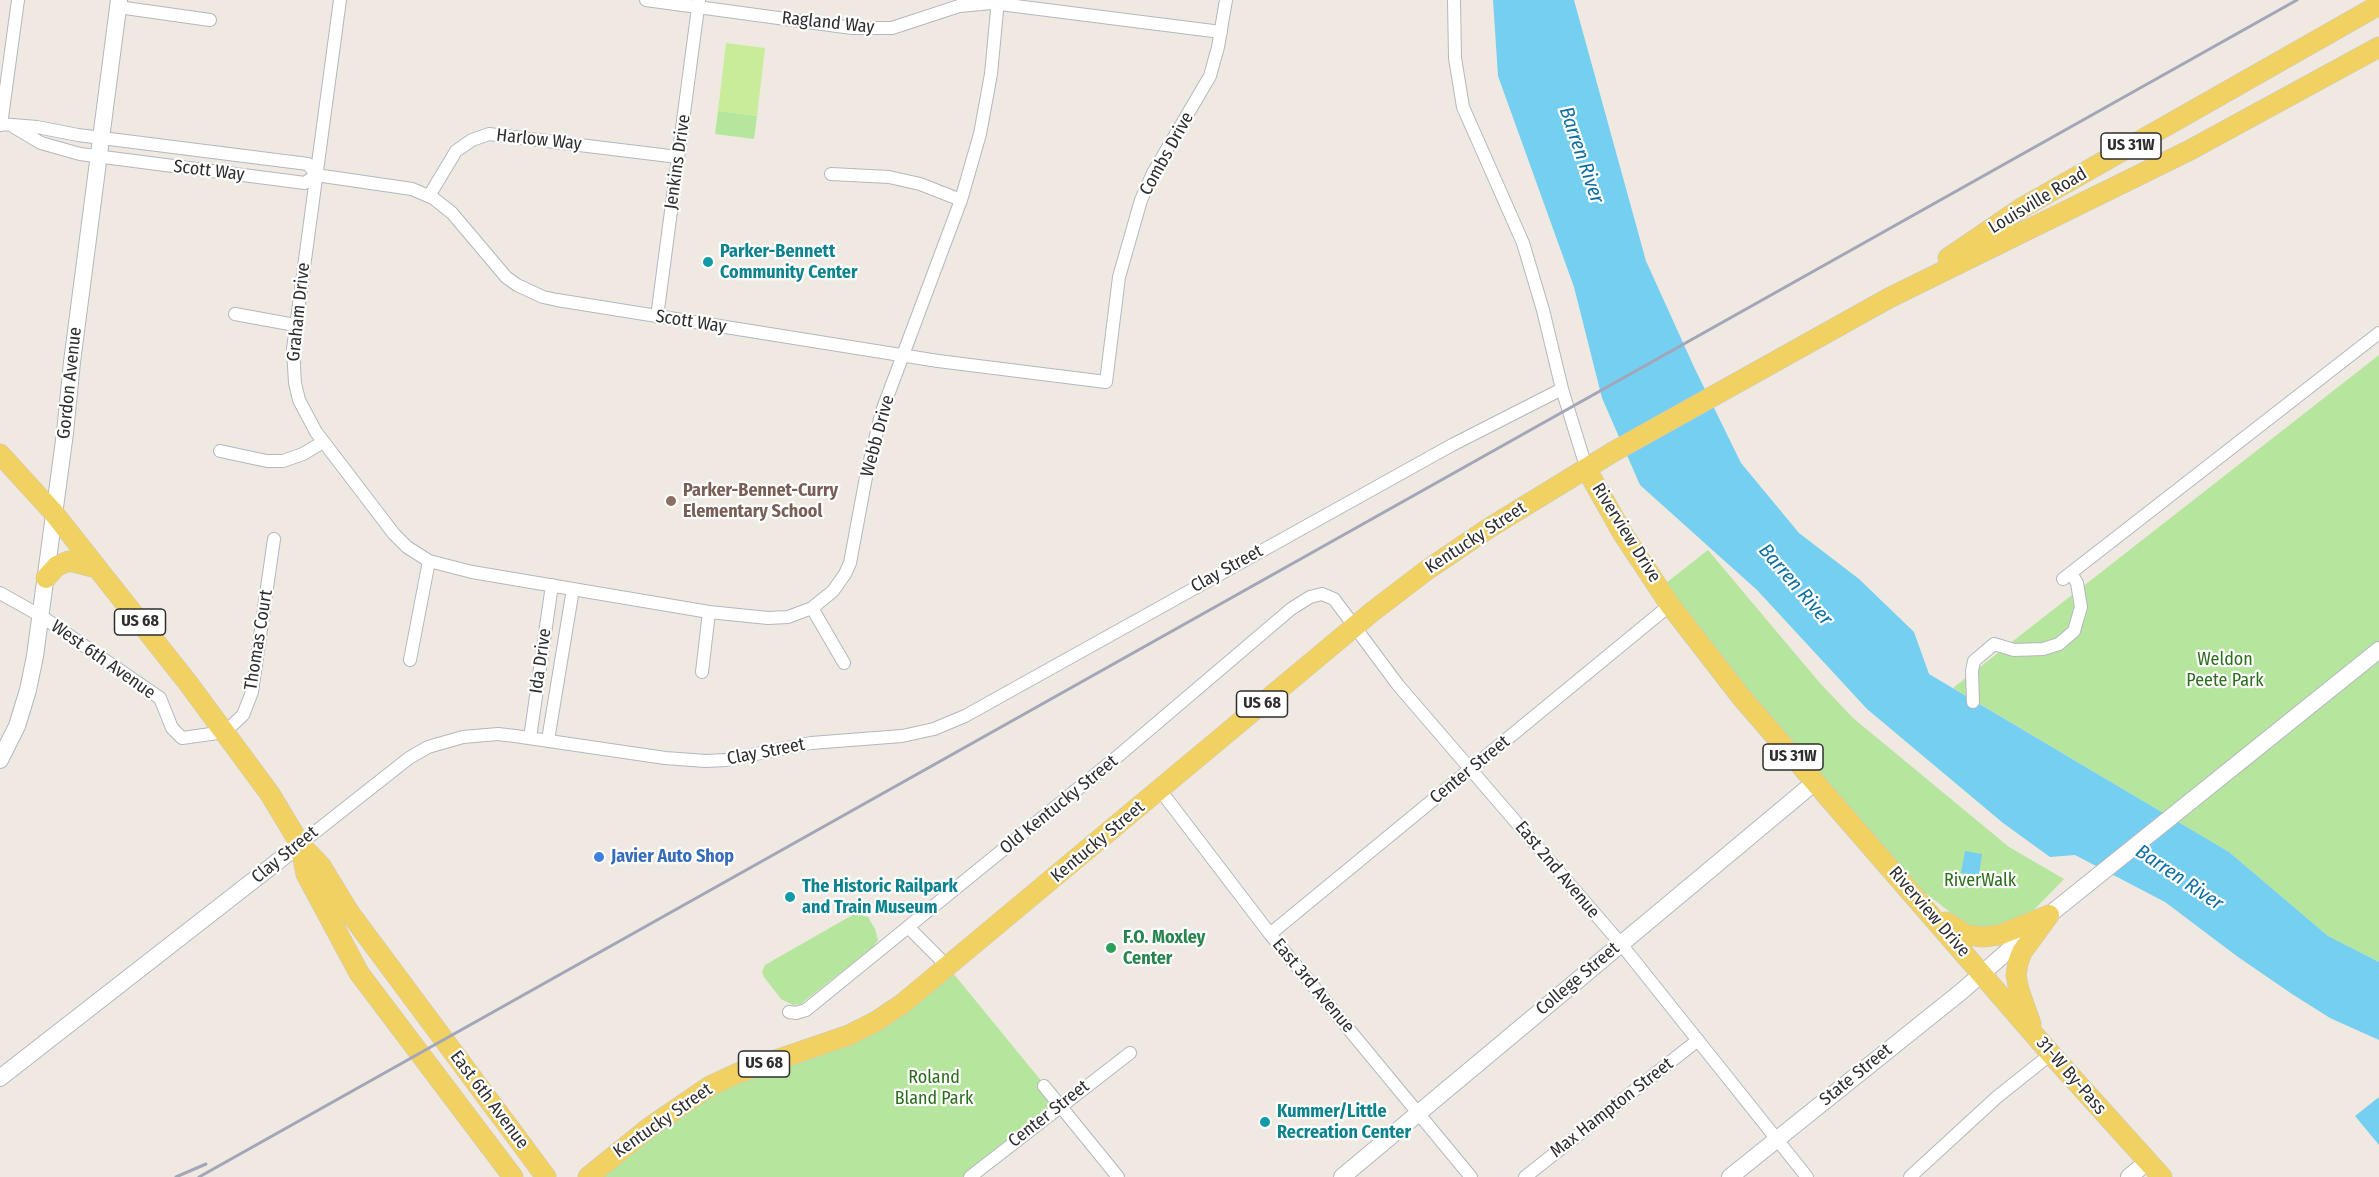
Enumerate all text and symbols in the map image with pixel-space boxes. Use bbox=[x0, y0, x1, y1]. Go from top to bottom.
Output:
street label: Ragland Way bbox=[781, 7, 875, 39]
water label: Barren River bbox=[1553, 104, 1609, 206]
street label: Combs Drive bbox=[1135, 109, 1199, 199]
street label: Jenkins Drive bbox=[661, 113, 695, 211]
street label: Harlow Way bbox=[495, 125, 583, 155]
road number: US 31W bbox=[2101, 133, 2161, 159]
street label: Scott Way bbox=[172, 156, 246, 186]
street label: Louisville Road bbox=[1985, 163, 2091, 239]
place label: Parker-Bennett Community Center bbox=[720, 241, 858, 284]
marker: Parker-Bennett Community Center bbox=[701, 255, 715, 269]
street label: Graham Drive bbox=[283, 261, 315, 363]
street label: Scott Way bbox=[654, 306, 728, 338]
street label: Gordon Avenue bbox=[53, 326, 87, 440]
street label: Webb Drive bbox=[857, 393, 899, 479]
street label: Riverview Drive bbox=[1587, 479, 1665, 587]
place label: Parker-Bennet-Curry Elementary School bbox=[683, 480, 838, 522]
marker: Parker-Bennet-Curry Elementary School bbox=[664, 494, 678, 508]
street label: Kentucky Street bbox=[1422, 497, 1530, 579]
water label: Barren River bbox=[1753, 539, 1837, 631]
street label: Clay Street bbox=[1187, 540, 1267, 598]
street label: Thomas Court bbox=[240, 588, 278, 692]
road number: US 68 bbox=[114, 609, 166, 635]
street label: West 6th Avenue bbox=[47, 616, 159, 704]
street label: Ida Drive bbox=[526, 627, 556, 695]
park label: Weldon Peete Park bbox=[2186, 649, 2264, 692]
road number: US 68 bbox=[1236, 691, 1288, 717]
street label: Center Street bbox=[1426, 731, 1514, 809]
street label: Clay Street bbox=[725, 734, 807, 770]
road number: US 31W bbox=[1763, 744, 1823, 770]
street label: Old Kentucky Street bbox=[996, 751, 1122, 859]
street label: Kentucky Street bbox=[1047, 797, 1149, 887]
street label: East 2nd Avenue bbox=[1510, 817, 1604, 923]
street label: Clay Street bbox=[248, 822, 322, 888]
water label: Barren River bbox=[2131, 840, 2227, 916]
place label: Javier Auto Shop bbox=[611, 846, 734, 868]
marker: Javier Auto Shop bbox=[592, 850, 606, 864]
street label: Riverview Drive bbox=[1884, 862, 1974, 962]
park label: RiverWalk bbox=[1944, 870, 2016, 892]
place label: The Historic Railpark and Train Museum bbox=[802, 876, 958, 918]
marker: The Historic Railpark and Train Museum bbox=[783, 890, 797, 904]
place label: F.O. Moxley Center bbox=[1123, 927, 1205, 970]
street label: East 3rd Avenue bbox=[1267, 934, 1359, 1038]
street label: College Street bbox=[1532, 938, 1624, 1020]
marker: F.O. Moxley Center bbox=[1104, 941, 1118, 955]
street label: 31-W By-Pass bbox=[2031, 1033, 2111, 1119]
street label: State Street bbox=[1816, 1039, 1896, 1111]
street label: East 6th Avenue bbox=[445, 1047, 533, 1153]
road number: US 68 bbox=[738, 1051, 789, 1077]
street label: Max Hampton Street bbox=[1546, 1053, 1678, 1163]
park label: Roland Bland Park bbox=[895, 1067, 973, 1110]
street label: Center Street bbox=[1004, 1076, 1094, 1152]
street label: Kentucky Street bbox=[609, 1079, 717, 1163]
place label: Kummer/Little Recreation Center bbox=[1277, 1101, 1411, 1144]
marker: Kummer/Little Recreation Center bbox=[1258, 1115, 1272, 1129]

